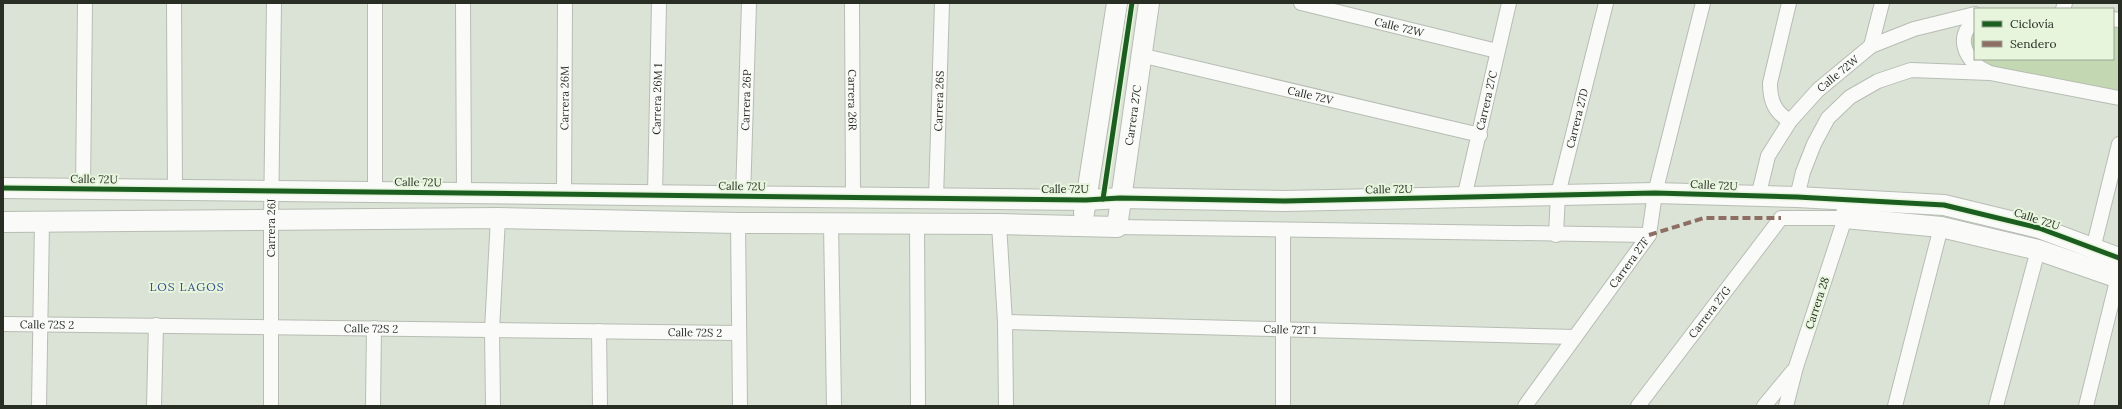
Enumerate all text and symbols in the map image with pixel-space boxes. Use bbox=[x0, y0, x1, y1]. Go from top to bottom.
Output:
legend bbox=[1974, 8, 2114, 60]
street label: Calle 72W bbox=[1373, 14, 1426, 40]
text: Ciclovía bbox=[2010, 16, 2054, 31]
text: Sendero bbox=[2010, 36, 2056, 51]
street label: Calle 72W bbox=[1814, 52, 1862, 95]
street label: Carrera 26M 1 bbox=[649, 63, 665, 135]
street label: Carrera 26M bbox=[557, 66, 572, 130]
street label: Carrera 26P bbox=[738, 69, 754, 131]
street label: Carrera 26R bbox=[845, 69, 860, 131]
street label: Carrera 27C bbox=[1473, 69, 1500, 132]
street label: Carrera 26S bbox=[931, 71, 947, 132]
street label: Calle 72V bbox=[1286, 83, 1335, 107]
street label: Carrera 27C bbox=[1122, 84, 1144, 146]
street label: Carrera 27D bbox=[1563, 87, 1591, 150]
street label: Calle 72U bbox=[70, 172, 118, 186]
street label: Calle 72U bbox=[394, 175, 442, 189]
street label: Calle 72U bbox=[1690, 177, 1738, 193]
street label: Calle 72U bbox=[718, 179, 766, 193]
street label: Calle 72U bbox=[1041, 182, 1089, 196]
street label: Calle 72U bbox=[1365, 182, 1413, 196]
street label: Carrera 26J bbox=[264, 199, 278, 257]
street label: Calle 72U bbox=[2012, 205, 2062, 233]
street label: Carrera 27F bbox=[1606, 235, 1652, 291]
street label: Carrera 28 bbox=[1802, 275, 1832, 331]
district label: LOS LAGOS bbox=[149, 279, 225, 294]
street label: Carrera 27G bbox=[1685, 283, 1734, 341]
street label: Calle 72S 2 bbox=[20, 317, 74, 332]
street label: Calle 72S 2 bbox=[344, 321, 398, 336]
street label: Calle 72T 1 bbox=[1263, 322, 1317, 337]
street label: Calle 72S 2 bbox=[668, 325, 722, 340]

